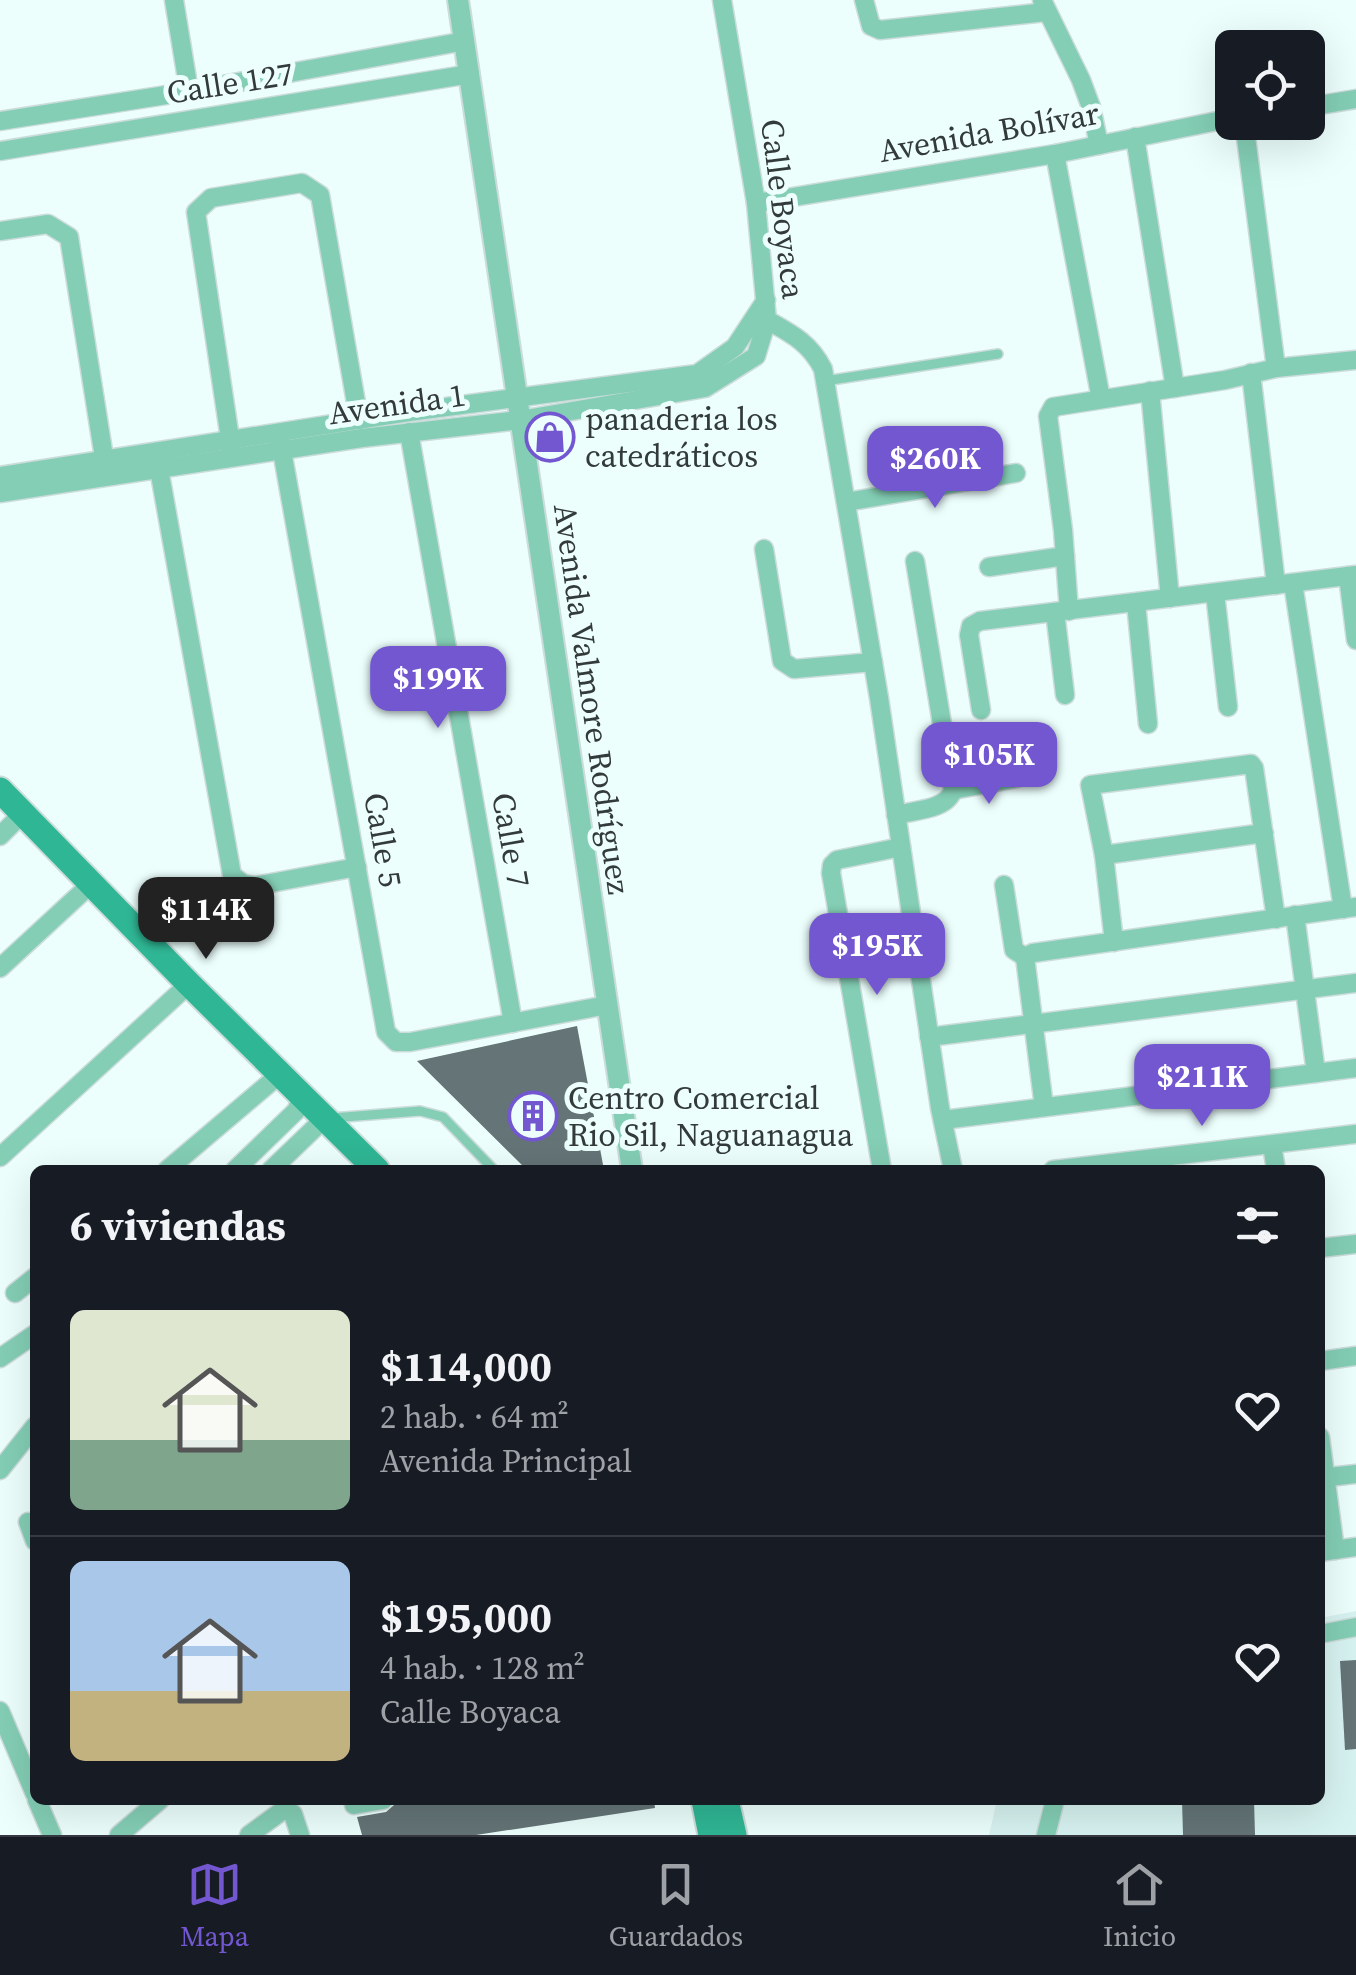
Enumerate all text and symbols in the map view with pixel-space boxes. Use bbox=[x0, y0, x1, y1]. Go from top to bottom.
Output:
map controls bbox=[1215, 30, 1325, 140]
button: locate bbox=[1215, 30, 1325, 140]
street label: Calle 127 bbox=[164, 51, 296, 115]
street label: Avenida Bolívar bbox=[875, 91, 1103, 173]
street label: Calle Boyaca bbox=[750, 117, 816, 302]
street label: Avenida 1 bbox=[326, 373, 468, 435]
place label: panaderia los catedráticos bbox=[585, 397, 778, 478]
shop icon: panaderia los catedráticos bbox=[524, 411, 576, 463]
pin: $260K bbox=[865, 426, 1005, 511]
text: $260K bbox=[889, 436, 981, 480]
street label: Avenida Valmore Rodríguez bbox=[543, 501, 641, 897]
pin: $199K bbox=[368, 646, 508, 731]
text: $199K bbox=[392, 656, 484, 700]
pin: $105K bbox=[919, 722, 1059, 807]
text: $105K bbox=[943, 732, 1035, 776]
street label: Calle 5 bbox=[353, 789, 413, 891]
street label: Calle 7 bbox=[481, 789, 541, 891]
pin: $114K bbox=[136, 877, 276, 962]
text: $114K bbox=[160, 887, 252, 931]
pin: $195K bbox=[807, 913, 947, 998]
text: $195K bbox=[831, 923, 923, 967]
pin: $211K bbox=[1132, 1044, 1272, 1129]
text: $211K bbox=[1156, 1054, 1248, 1098]
place label: Centro Comercial Rio Sil, Naguanagua bbox=[568, 1076, 854, 1157]
building icon: Centro Comercial Rio Sil, Naguanagua bbox=[507, 1090, 559, 1142]
text: 6 viviendas bbox=[70, 1196, 286, 1254]
icon: filters bbox=[1230, 1198, 1285, 1253]
text: $114,000 bbox=[380, 1337, 552, 1395]
icon: home bbox=[150, 1350, 270, 1470]
icon: heart bbox=[1230, 1383, 1285, 1438]
text: 2 hab. · 64 m² bbox=[380, 1395, 569, 1439]
text: Avenida Principal bbox=[380, 1439, 632, 1483]
text: $195,000 bbox=[380, 1588, 552, 1646]
icon: home bbox=[150, 1601, 270, 1721]
icon: heart bbox=[1230, 1634, 1285, 1689]
text: 4 hab. · 128 m² bbox=[380, 1646, 585, 1690]
text: Calle Boyaca bbox=[380, 1690, 561, 1734]
tab: Mapa bbox=[180, 1857, 249, 1955]
tab: Guardados bbox=[609, 1857, 743, 1955]
tab: Inicio bbox=[1103, 1857, 1176, 1955]

